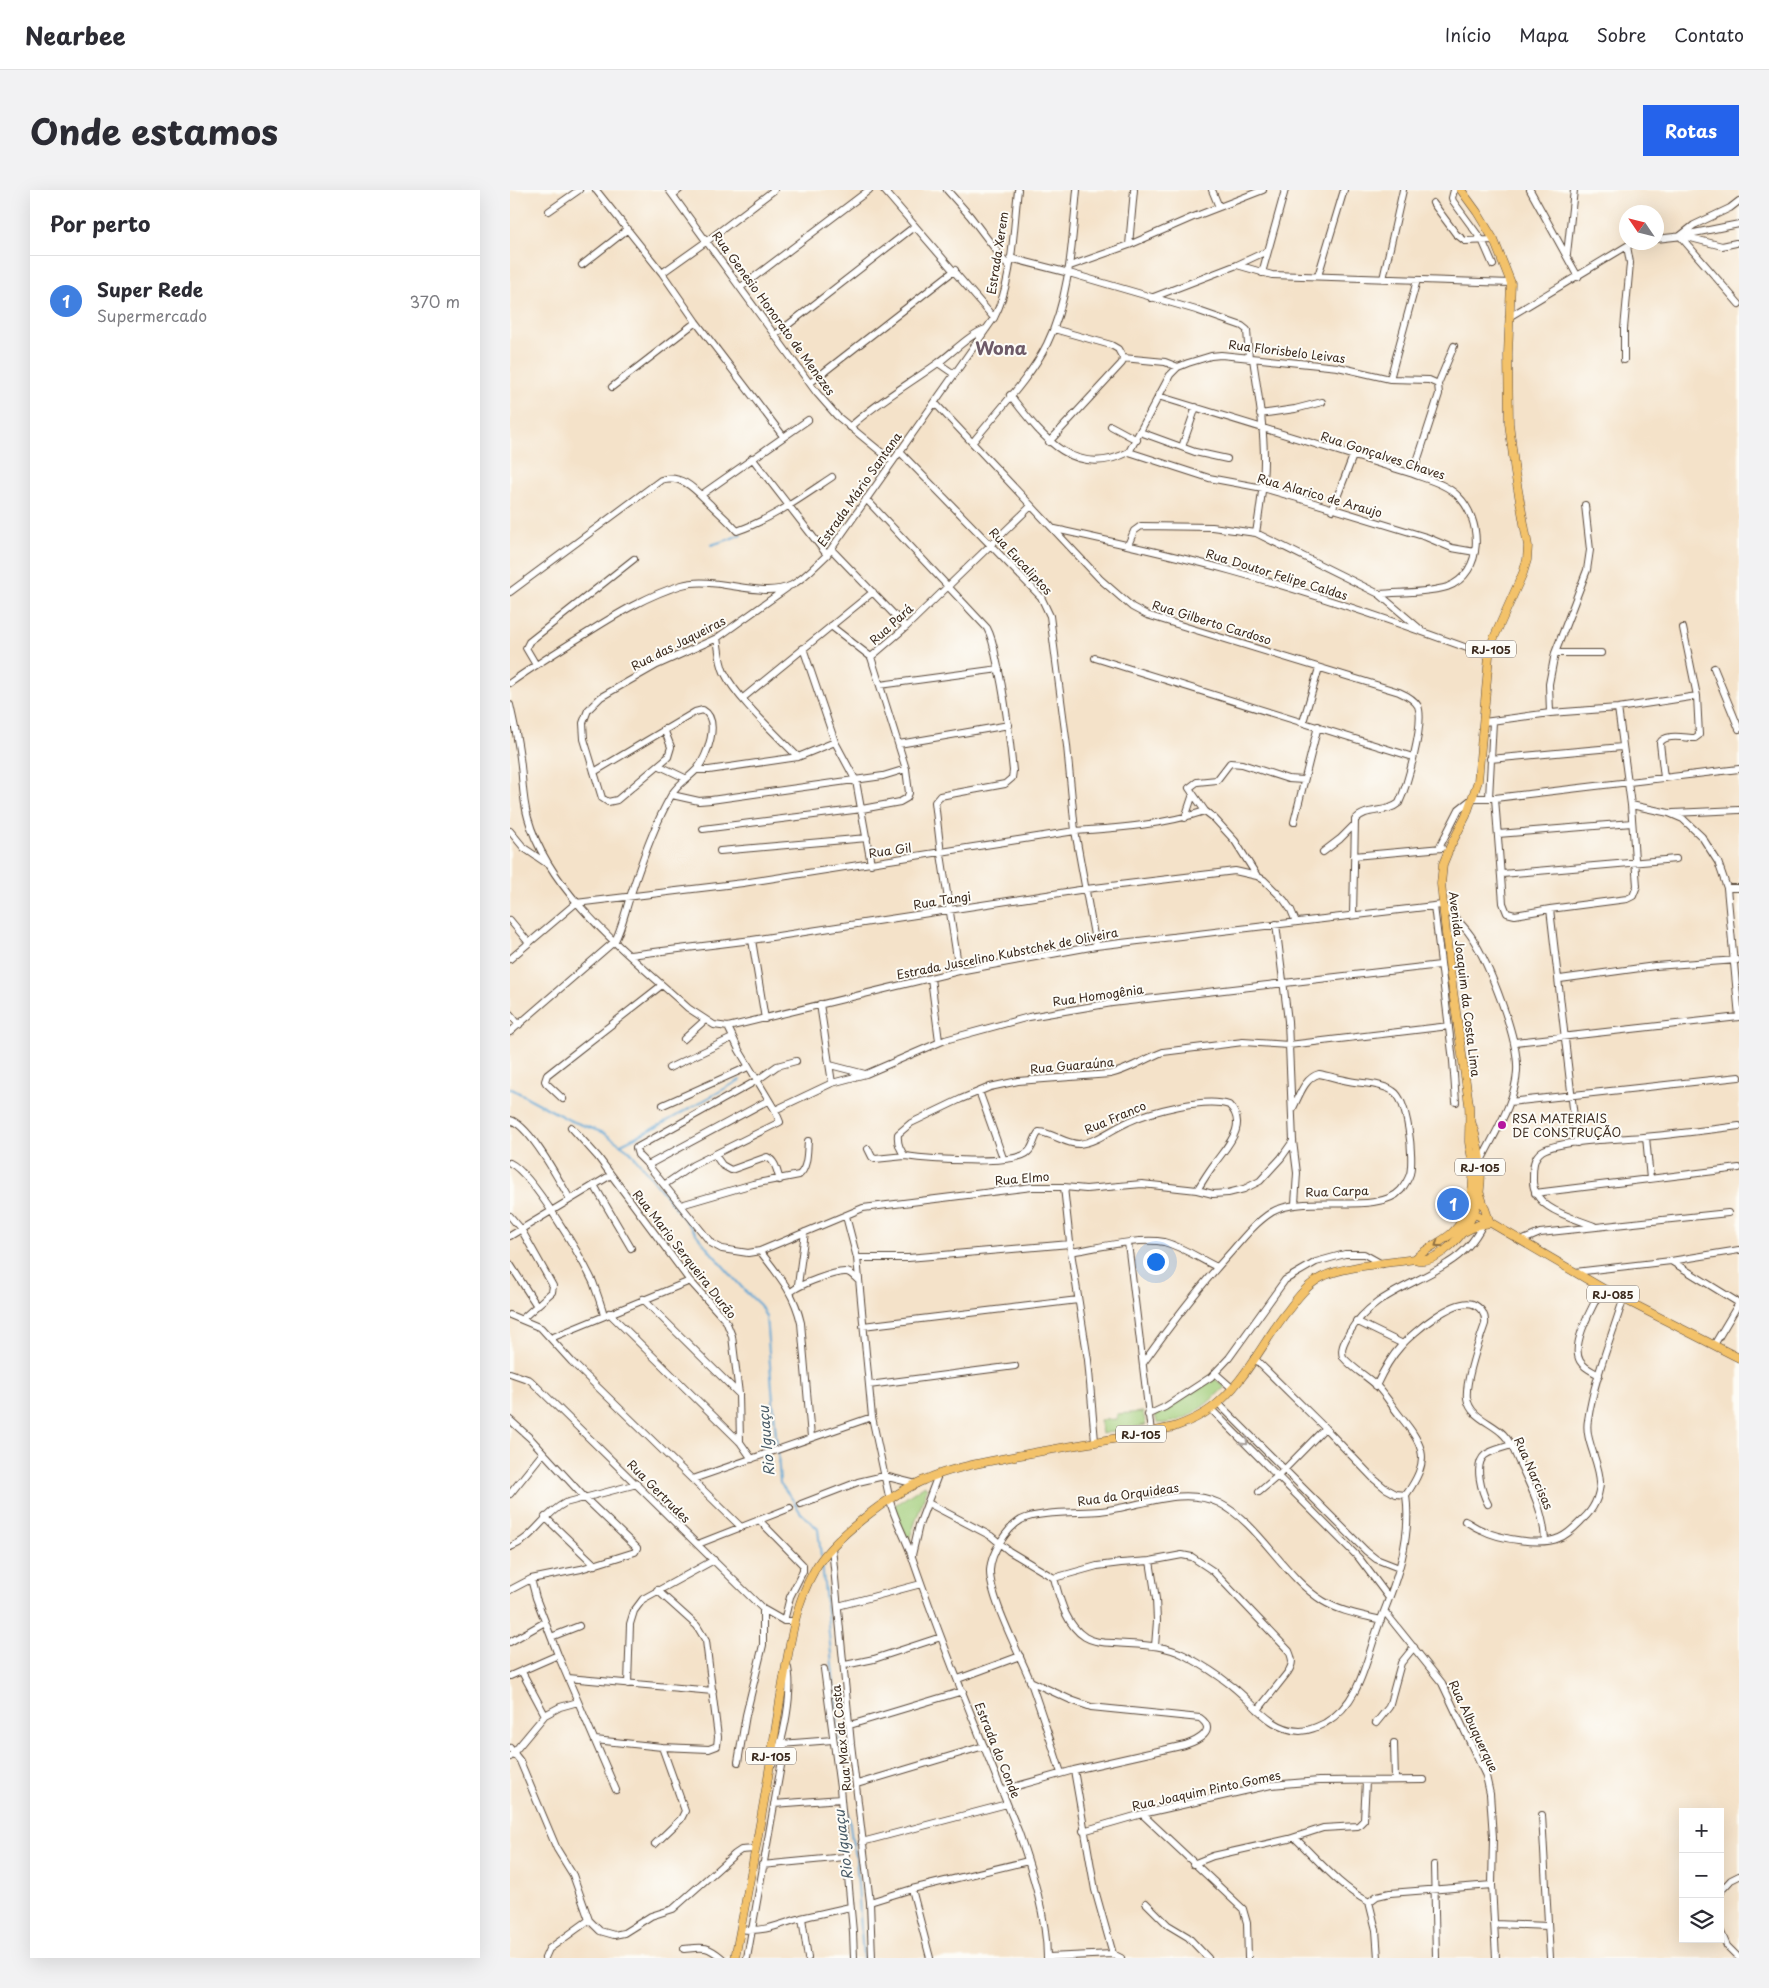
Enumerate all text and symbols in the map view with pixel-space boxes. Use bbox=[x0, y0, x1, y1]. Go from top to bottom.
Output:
text: Nearbee bbox=[25, 17, 126, 53]
text: Início bbox=[1445, 21, 1491, 48]
text: Mapa bbox=[1519, 21, 1569, 48]
text: Sobre bbox=[1597, 21, 1646, 48]
text: Contato bbox=[1674, 21, 1744, 48]
text: Onde estamos bbox=[30, 104, 278, 157]
button: Rotas bbox=[1643, 105, 1739, 156]
north arrow bbox=[1619, 205, 1664, 250]
text: Por perto bbox=[50, 207, 150, 239]
street label: Estrada Xerem bbox=[982, 210, 1012, 296]
street label: Rua Genesio Honorato de Menezes bbox=[708, 227, 840, 399]
text: Super Rede bbox=[97, 275, 203, 303]
text: 1 bbox=[62, 289, 70, 313]
text: 370 m bbox=[410, 289, 460, 313]
text: Supermercado bbox=[97, 303, 207, 327]
district label: Wona bbox=[975, 334, 1027, 361]
street label: Rua Florisbelo Leivas bbox=[1228, 335, 1347, 367]
street label: Rua Gonçalves Chaves bbox=[1319, 426, 1448, 484]
street label: Estrada Mário Santana bbox=[813, 428, 906, 550]
street label: Rua Alarico de Araujo bbox=[1255, 469, 1385, 522]
street label: Rua Eucaliptos bbox=[985, 524, 1057, 599]
street label: Rua Doutor Felipe Caldas bbox=[1204, 544, 1351, 604]
street label: Rua Gilberto Cardoso bbox=[1150, 595, 1274, 649]
street label: Rua Pará bbox=[865, 599, 917, 649]
street label: Rua das Jaqueiras bbox=[628, 611, 729, 675]
road number: RJ-105 bbox=[1466, 640, 1516, 658]
street label: Rua Gil bbox=[867, 838, 913, 862]
street label: Rua Tangi bbox=[912, 887, 972, 913]
street label: Avenida Joaquim da Costa Lima bbox=[1445, 890, 1485, 1078]
street label: Estrada Juscelino Kubstchek de Oliveira bbox=[895, 923, 1120, 983]
street label: Rua Homogênia bbox=[1051, 980, 1145, 1010]
street label: Rua Guaraúna bbox=[1029, 1052, 1115, 1078]
street label: Rua Franco bbox=[1081, 1096, 1149, 1138]
place label: RSA MATERIAIS DE CONSTRUÇÃO bbox=[1512, 1109, 1621, 1141]
marker: RSA MATERIAIS DE CONSTRUÇÃO bbox=[1496, 1119, 1508, 1131]
road number: RJ-105 bbox=[1455, 1159, 1505, 1176]
street label: Rua Elmo bbox=[994, 1167, 1050, 1189]
street label: Rua Carpa bbox=[1305, 1181, 1369, 1201]
pin: 1 bbox=[1437, 1185, 1469, 1223]
street label: Rua Mario Serqueira Durão bbox=[629, 1186, 741, 1322]
one-way arrow bbox=[1434, 1238, 1443, 1247]
your location bbox=[1143, 1249, 1169, 1275]
road number: RJ-085 bbox=[1587, 1286, 1639, 1302]
water label: Rio Iguaçu bbox=[752, 1404, 780, 1477]
road number: RJ-105 bbox=[1116, 1426, 1166, 1442]
street label: Rua Narcisas bbox=[1510, 1434, 1558, 1512]
one-way arrow bbox=[1239, 1436, 1248, 1445]
street label: Rua Gertrudes bbox=[623, 1455, 695, 1527]
street label: Rua da Orquideas bbox=[1076, 1478, 1180, 1510]
street label: Rua Albuquerque bbox=[1445, 1677, 1503, 1775]
street label: Rua Max da Costa bbox=[826, 1684, 856, 1792]
street label: Estrada do Conde bbox=[971, 1699, 1026, 1801]
road number: RJ-105 bbox=[746, 1748, 796, 1764]
street label: Rua Joaquim Pinto Gomes bbox=[1130, 1765, 1282, 1815]
water label: Rio Iguaçu bbox=[828, 1808, 858, 1881]
map controls bbox=[1679, 1808, 1724, 1943]
button: + bbox=[1679, 1808, 1724, 1853]
button: − bbox=[1679, 1853, 1724, 1898]
button: layers bbox=[1679, 1898, 1724, 1943]

